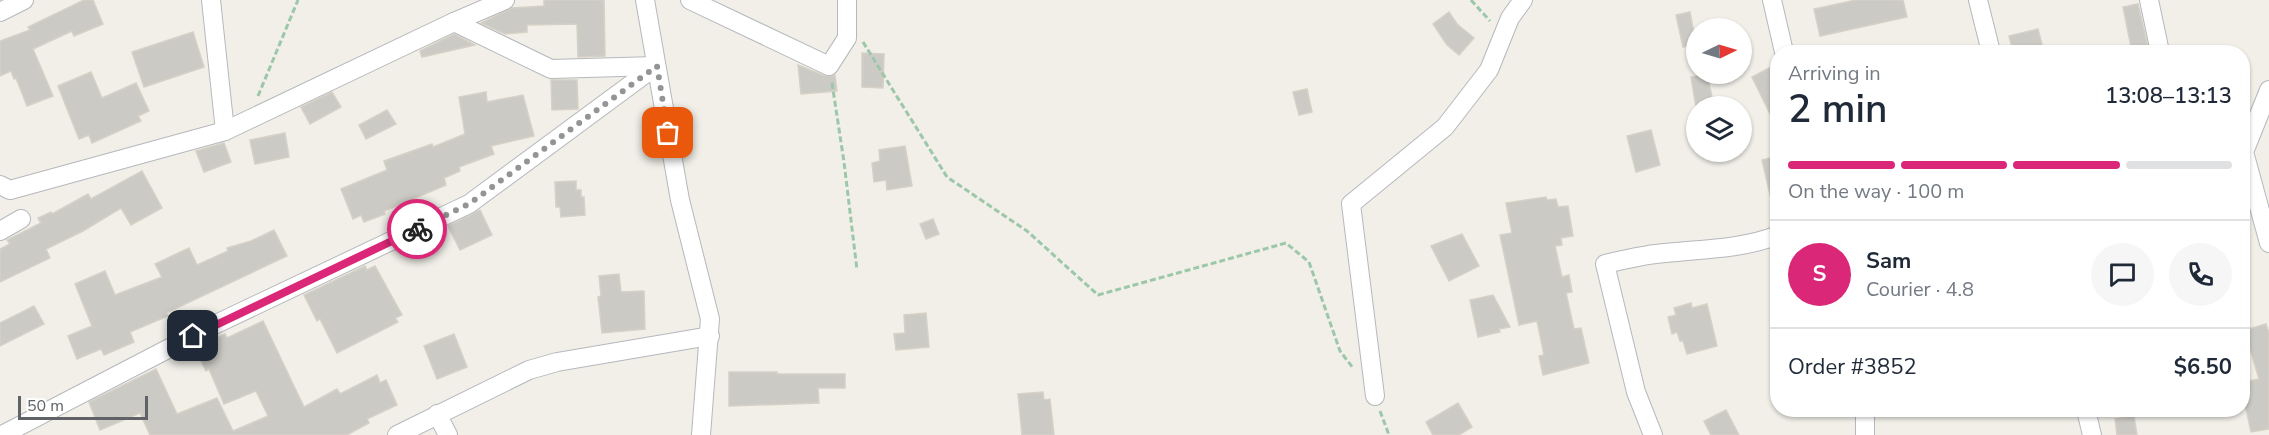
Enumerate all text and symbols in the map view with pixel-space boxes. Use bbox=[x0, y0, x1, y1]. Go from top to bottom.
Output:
north arrow bbox=[1686, 18, 1752, 84]
map controls bbox=[1686, 18, 1752, 162]
text: Arriving in bbox=[1788, 60, 1881, 87]
text: 13:08–13:13 bbox=[2105, 81, 2232, 111]
text: 2 min bbox=[1788, 83, 1887, 136]
button: layers bbox=[1686, 96, 1752, 162]
pin bbox=[642, 107, 693, 158]
icon: bag bbox=[651, 116, 684, 149]
text: On the way · 100 m bbox=[1788, 178, 1964, 205]
courier bbox=[387, 199, 447, 259]
icon: bike bbox=[401, 213, 434, 246]
button: chat bbox=[2091, 243, 2154, 306]
button: phone bbox=[2169, 243, 2232, 306]
text: Sam bbox=[1866, 246, 1911, 276]
text: S bbox=[1813, 259, 1826, 289]
text: Courier · 4.8 bbox=[1866, 276, 1974, 303]
pin bbox=[167, 310, 218, 361]
icon: home bbox=[176, 319, 209, 352]
text: Order #3852 bbox=[1788, 352, 1917, 382]
text: $6.50 bbox=[2174, 352, 2232, 382]
scale bar bbox=[18, 393, 148, 420]
text: 50 m bbox=[27, 395, 64, 417]

